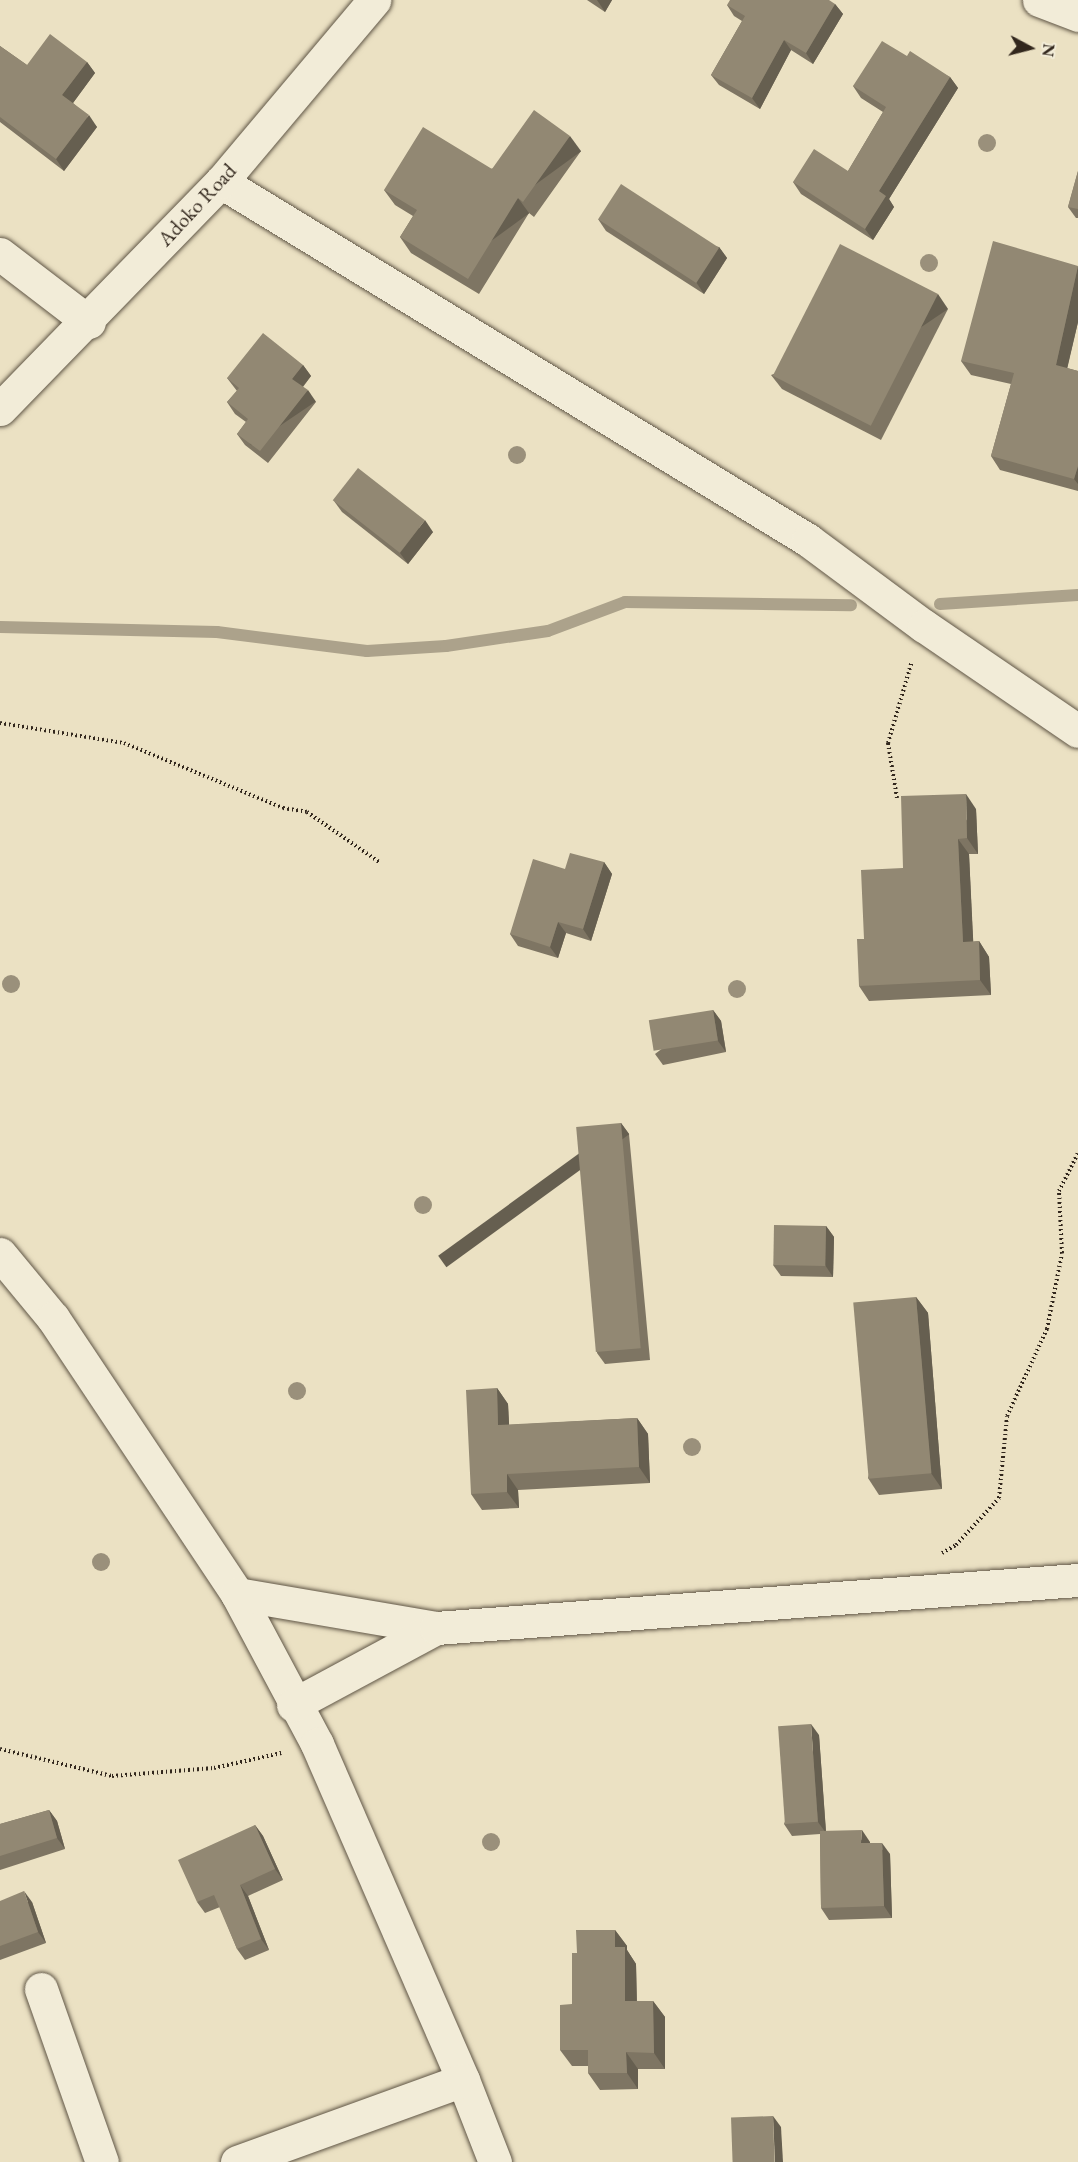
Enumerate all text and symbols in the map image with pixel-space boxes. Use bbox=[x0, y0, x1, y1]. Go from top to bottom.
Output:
north arrow bbox=[1000, 18, 1060, 78]
text: N bbox=[1037, 43, 1060, 58]
street label: Adoko Road bbox=[152, 159, 242, 251]

